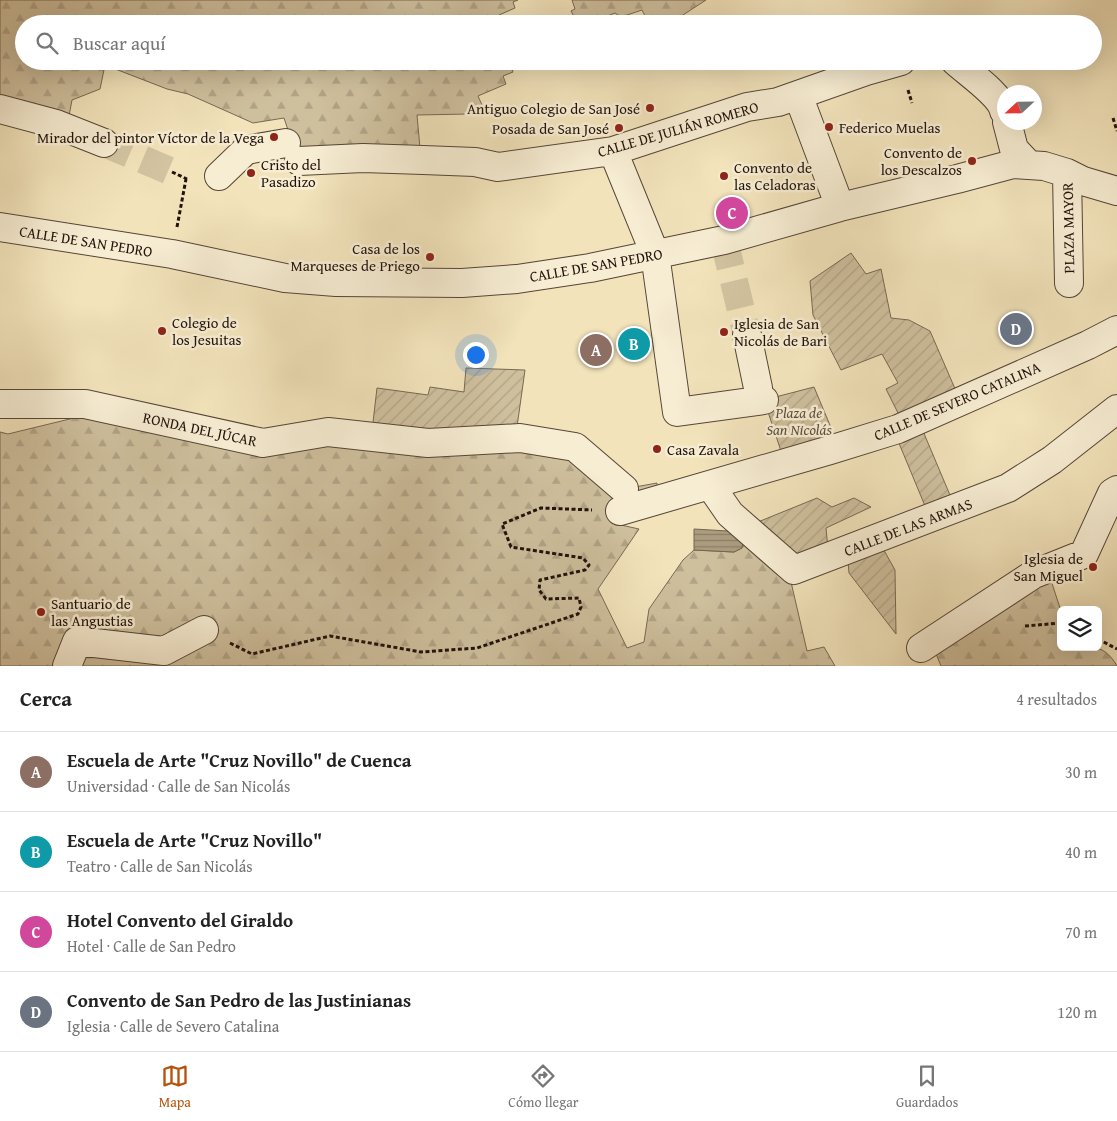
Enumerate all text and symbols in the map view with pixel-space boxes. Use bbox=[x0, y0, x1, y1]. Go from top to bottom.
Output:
search box bbox=[15, 15, 1102, 70]
icon: search bbox=[33, 29, 61, 57]
text: Buscar aquí bbox=[73, 29, 166, 57]
north arrow bbox=[997, 85, 1042, 130]
street label: CALLE DE JULIÁN ROMERO bbox=[595, 96, 761, 162]
place label: Antiguo Colegio de San José bbox=[467, 98, 640, 119]
marker: Antiguo Colegio de San José bbox=[644, 102, 656, 114]
place label: Federico Muelas bbox=[839, 117, 941, 138]
place label: Posada de San José bbox=[492, 118, 609, 139]
marker: Federico Muelas bbox=[823, 121, 835, 133]
marker: Posada de San José bbox=[613, 122, 625, 134]
place label: Mirador del pintor Víctor de la Vega bbox=[37, 127, 264, 148]
marker: Mirador del pintor Víctor de la Vega bbox=[268, 131, 280, 143]
place label: Convento de los Descalzos bbox=[881, 142, 962, 180]
place label: Cristo del Pasadizo bbox=[261, 154, 321, 192]
marker: Convento de los Descalzos bbox=[966, 155, 978, 167]
place label: Convento de las Celadoras bbox=[734, 157, 816, 195]
marker: Cristo del Pasadizo bbox=[245, 167, 257, 179]
marker: Convento de las Celadoras bbox=[718, 170, 730, 182]
street label: PLAZA MAYOR bbox=[1057, 182, 1079, 274]
pin: C bbox=[716, 194, 748, 232]
street label: CALLE DE SAN PEDRO bbox=[18, 220, 154, 262]
place label: Casa de los Marqueses de Priego bbox=[290, 238, 420, 276]
street label: CALLE DE SAN PEDRO bbox=[528, 243, 664, 287]
marker: Casa de los Marqueses de Priego bbox=[424, 251, 436, 263]
pin: D bbox=[1000, 310, 1032, 348]
place label: Colegio de los Jesuitas bbox=[172, 312, 242, 350]
place label: Iglesia de San Nicolás de Bari bbox=[734, 313, 827, 351]
marker: Colegio de los Jesuitas bbox=[156, 325, 168, 337]
pin: B bbox=[618, 325, 650, 363]
marker: Iglesia de San Nicolás de Bari bbox=[718, 326, 730, 338]
pin: A bbox=[580, 331, 612, 369]
your location bbox=[463, 342, 489, 368]
street label: CALLE DE SEVERO CATALINA bbox=[870, 356, 1044, 446]
park label: Plaza de San Nicolás bbox=[766, 402, 832, 440]
street label: RONDA DEL JÚCAR bbox=[141, 407, 259, 451]
place label: Casa Zavala bbox=[667, 439, 739, 460]
marker: Casa Zavala bbox=[651, 443, 663, 455]
street label: CALLE DE LAS ARMAS bbox=[841, 493, 975, 561]
place label: Iglesia de San Miguel bbox=[1014, 548, 1083, 586]
marker: Iglesia de San Miguel bbox=[1087, 561, 1099, 573]
place label: Santuario de las Angustias bbox=[51, 593, 133, 631]
marker: Santuario de las Angustias bbox=[35, 606, 47, 618]
map controls bbox=[1057, 606, 1102, 651]
button: layers bbox=[1057, 606, 1102, 651]
text: Cerca bbox=[20, 683, 72, 714]
text: 4 resultados bbox=[1016, 687, 1097, 711]
text: Escuela de Arte "Cruz Novillo" de Cuenca bbox=[67, 746, 411, 774]
text: A bbox=[31, 760, 41, 784]
text: 30 m bbox=[1065, 760, 1097, 784]
text: Universidad · Calle de San Nicolás bbox=[67, 774, 290, 798]
text: Escuela de Arte "Cruz Novillo" bbox=[67, 826, 322, 854]
text: B bbox=[31, 840, 41, 864]
text: 40 m bbox=[1065, 840, 1097, 864]
text: Teatro · Calle de San Nicolás bbox=[67, 854, 253, 878]
text: Hotel Convento del Giraldo bbox=[67, 906, 293, 934]
text: C bbox=[31, 920, 41, 944]
text: 70 m bbox=[1065, 920, 1097, 944]
text: Hotel · Calle de San Pedro bbox=[67, 934, 236, 958]
text: Convento de San Pedro de las Justinianas bbox=[67, 986, 411, 1014]
text: D bbox=[31, 1000, 41, 1024]
text: 120 m bbox=[1057, 1000, 1097, 1024]
text: Iglesia · Calle de Severo Catalina bbox=[67, 1014, 279, 1038]
tab: Mapa bbox=[159, 1062, 191, 1112]
tab: Cómo llegar bbox=[508, 1062, 579, 1112]
tab: Guardados bbox=[896, 1062, 958, 1112]

